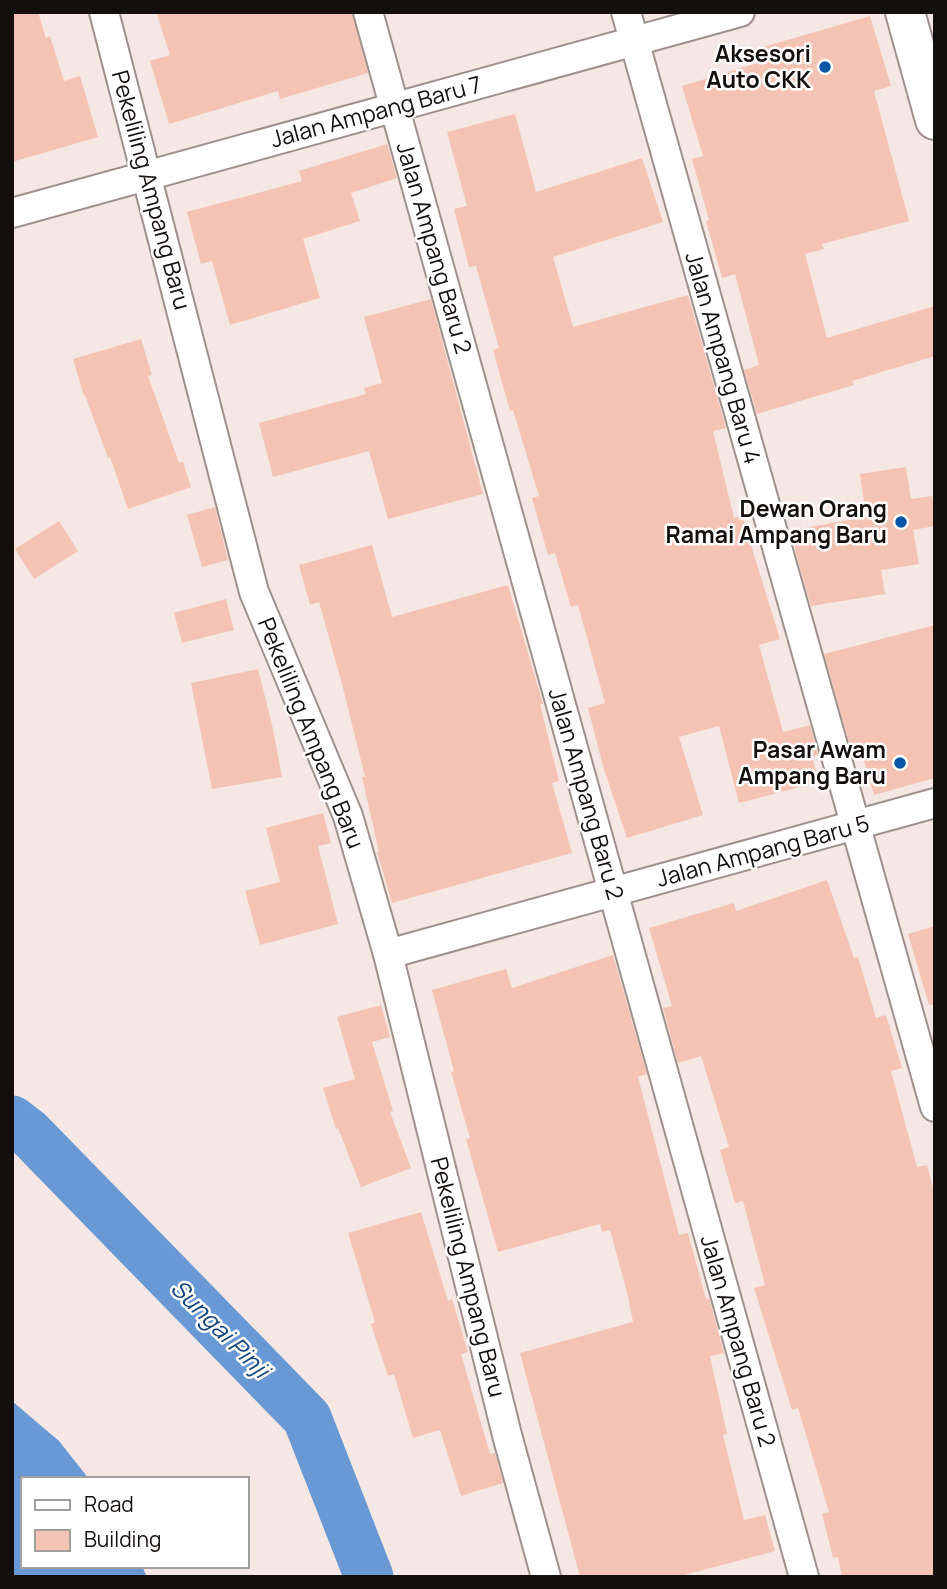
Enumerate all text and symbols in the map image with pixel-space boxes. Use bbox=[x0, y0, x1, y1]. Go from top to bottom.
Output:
place label: Aksesori Auto CKK bbox=[706, 37, 811, 95]
marker: Aksesori Auto CKK bbox=[817, 59, 833, 75]
street label: Pekeliling Ampang Baru bbox=[105, 67, 199, 313]
street label: Jalan Ampang Baru 7 bbox=[267, 67, 485, 155]
street label: Jalan Ampang Baru 2 bbox=[389, 138, 480, 357]
street label: Jalan Ampang Baru 4 bbox=[678, 248, 770, 467]
place label: Dewan Orang Ramai Ampang Baru bbox=[666, 492, 887, 550]
marker: Dewan Orang Ramai Ampang Baru bbox=[893, 514, 909, 530]
street label: Pekeliling Ampang Baru bbox=[251, 612, 373, 853]
street label: Jalan Ampang Baru 2 bbox=[541, 684, 632, 903]
place label: Pasar Awam Ampang Baru bbox=[738, 733, 886, 791]
marker: Pasar Awam Ampang Baru bbox=[892, 755, 908, 771]
street label: Jalan Ampang Baru 5 bbox=[653, 806, 873, 894]
street label: Pekeliling Ampang Baru bbox=[424, 1153, 514, 1400]
street label: Jalan Ampang Baru 2 bbox=[693, 1231, 784, 1450]
water label: Sungai Pinji bbox=[164, 1271, 280, 1387]
legend bbox=[21, 1477, 248, 1568]
text: Road bbox=[84, 1490, 134, 1518]
text: Building bbox=[84, 1525, 161, 1553]

